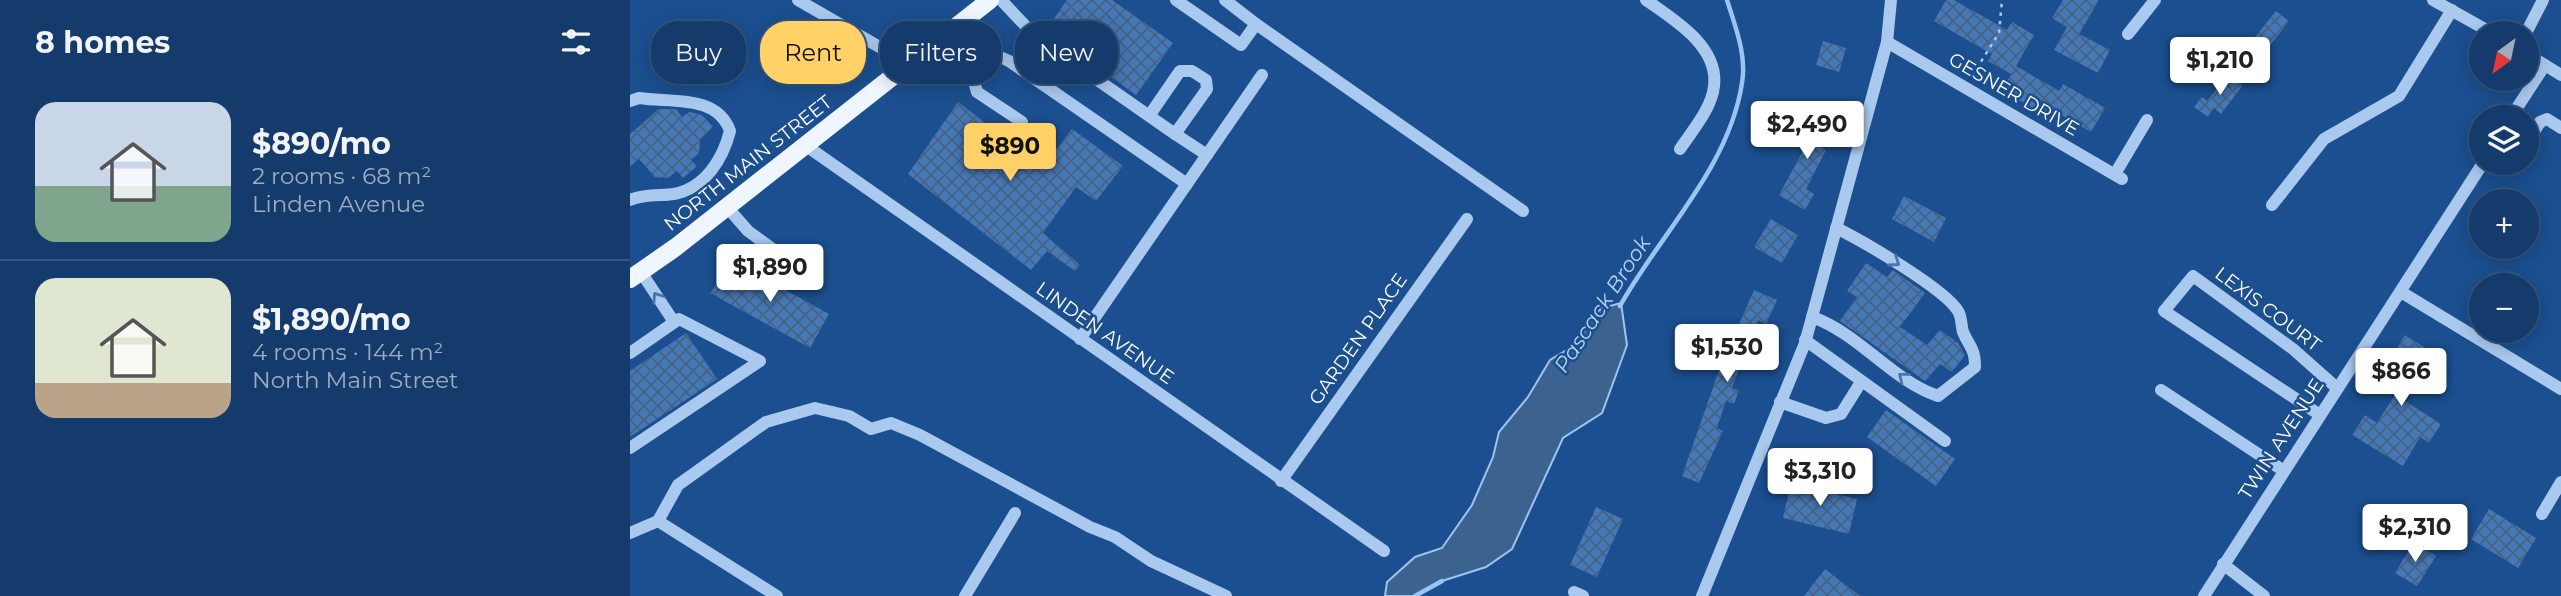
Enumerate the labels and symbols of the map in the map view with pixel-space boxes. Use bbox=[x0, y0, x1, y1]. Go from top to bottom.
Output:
north arrow bbox=[2469, 21, 2539, 91]
pin: $1,210 bbox=[2163, 38, 2277, 97]
street label: GESNER DRIVE bbox=[1945, 47, 2083, 141]
street label: NORTH MAIN STREET bbox=[659, 90, 837, 236]
pin: $2,490 bbox=[1750, 102, 1864, 161]
pin: $890 bbox=[969, 124, 1051, 183]
water label: Pascack Brook bbox=[1549, 230, 1656, 377]
pin: $1,890 bbox=[713, 244, 827, 304]
one-way arrow bbox=[1887, 254, 1900, 266]
street label: LEXIS COURT bbox=[2211, 262, 2325, 356]
street label: GARDEN PLACE bbox=[1304, 269, 1412, 409]
street label: LINDEN AVENUE bbox=[1032, 277, 1178, 389]
one-way arrow bbox=[653, 292, 666, 305]
pin: $1,530 bbox=[1670, 324, 1784, 384]
pin: $866 bbox=[2360, 348, 2442, 408]
one-way arrow bbox=[1899, 373, 1911, 386]
street label: TWIN AVENUE bbox=[2233, 374, 2329, 504]
pin: $3,310 bbox=[1763, 448, 1877, 508]
pin: $2,310 bbox=[2358, 504, 2472, 564]

